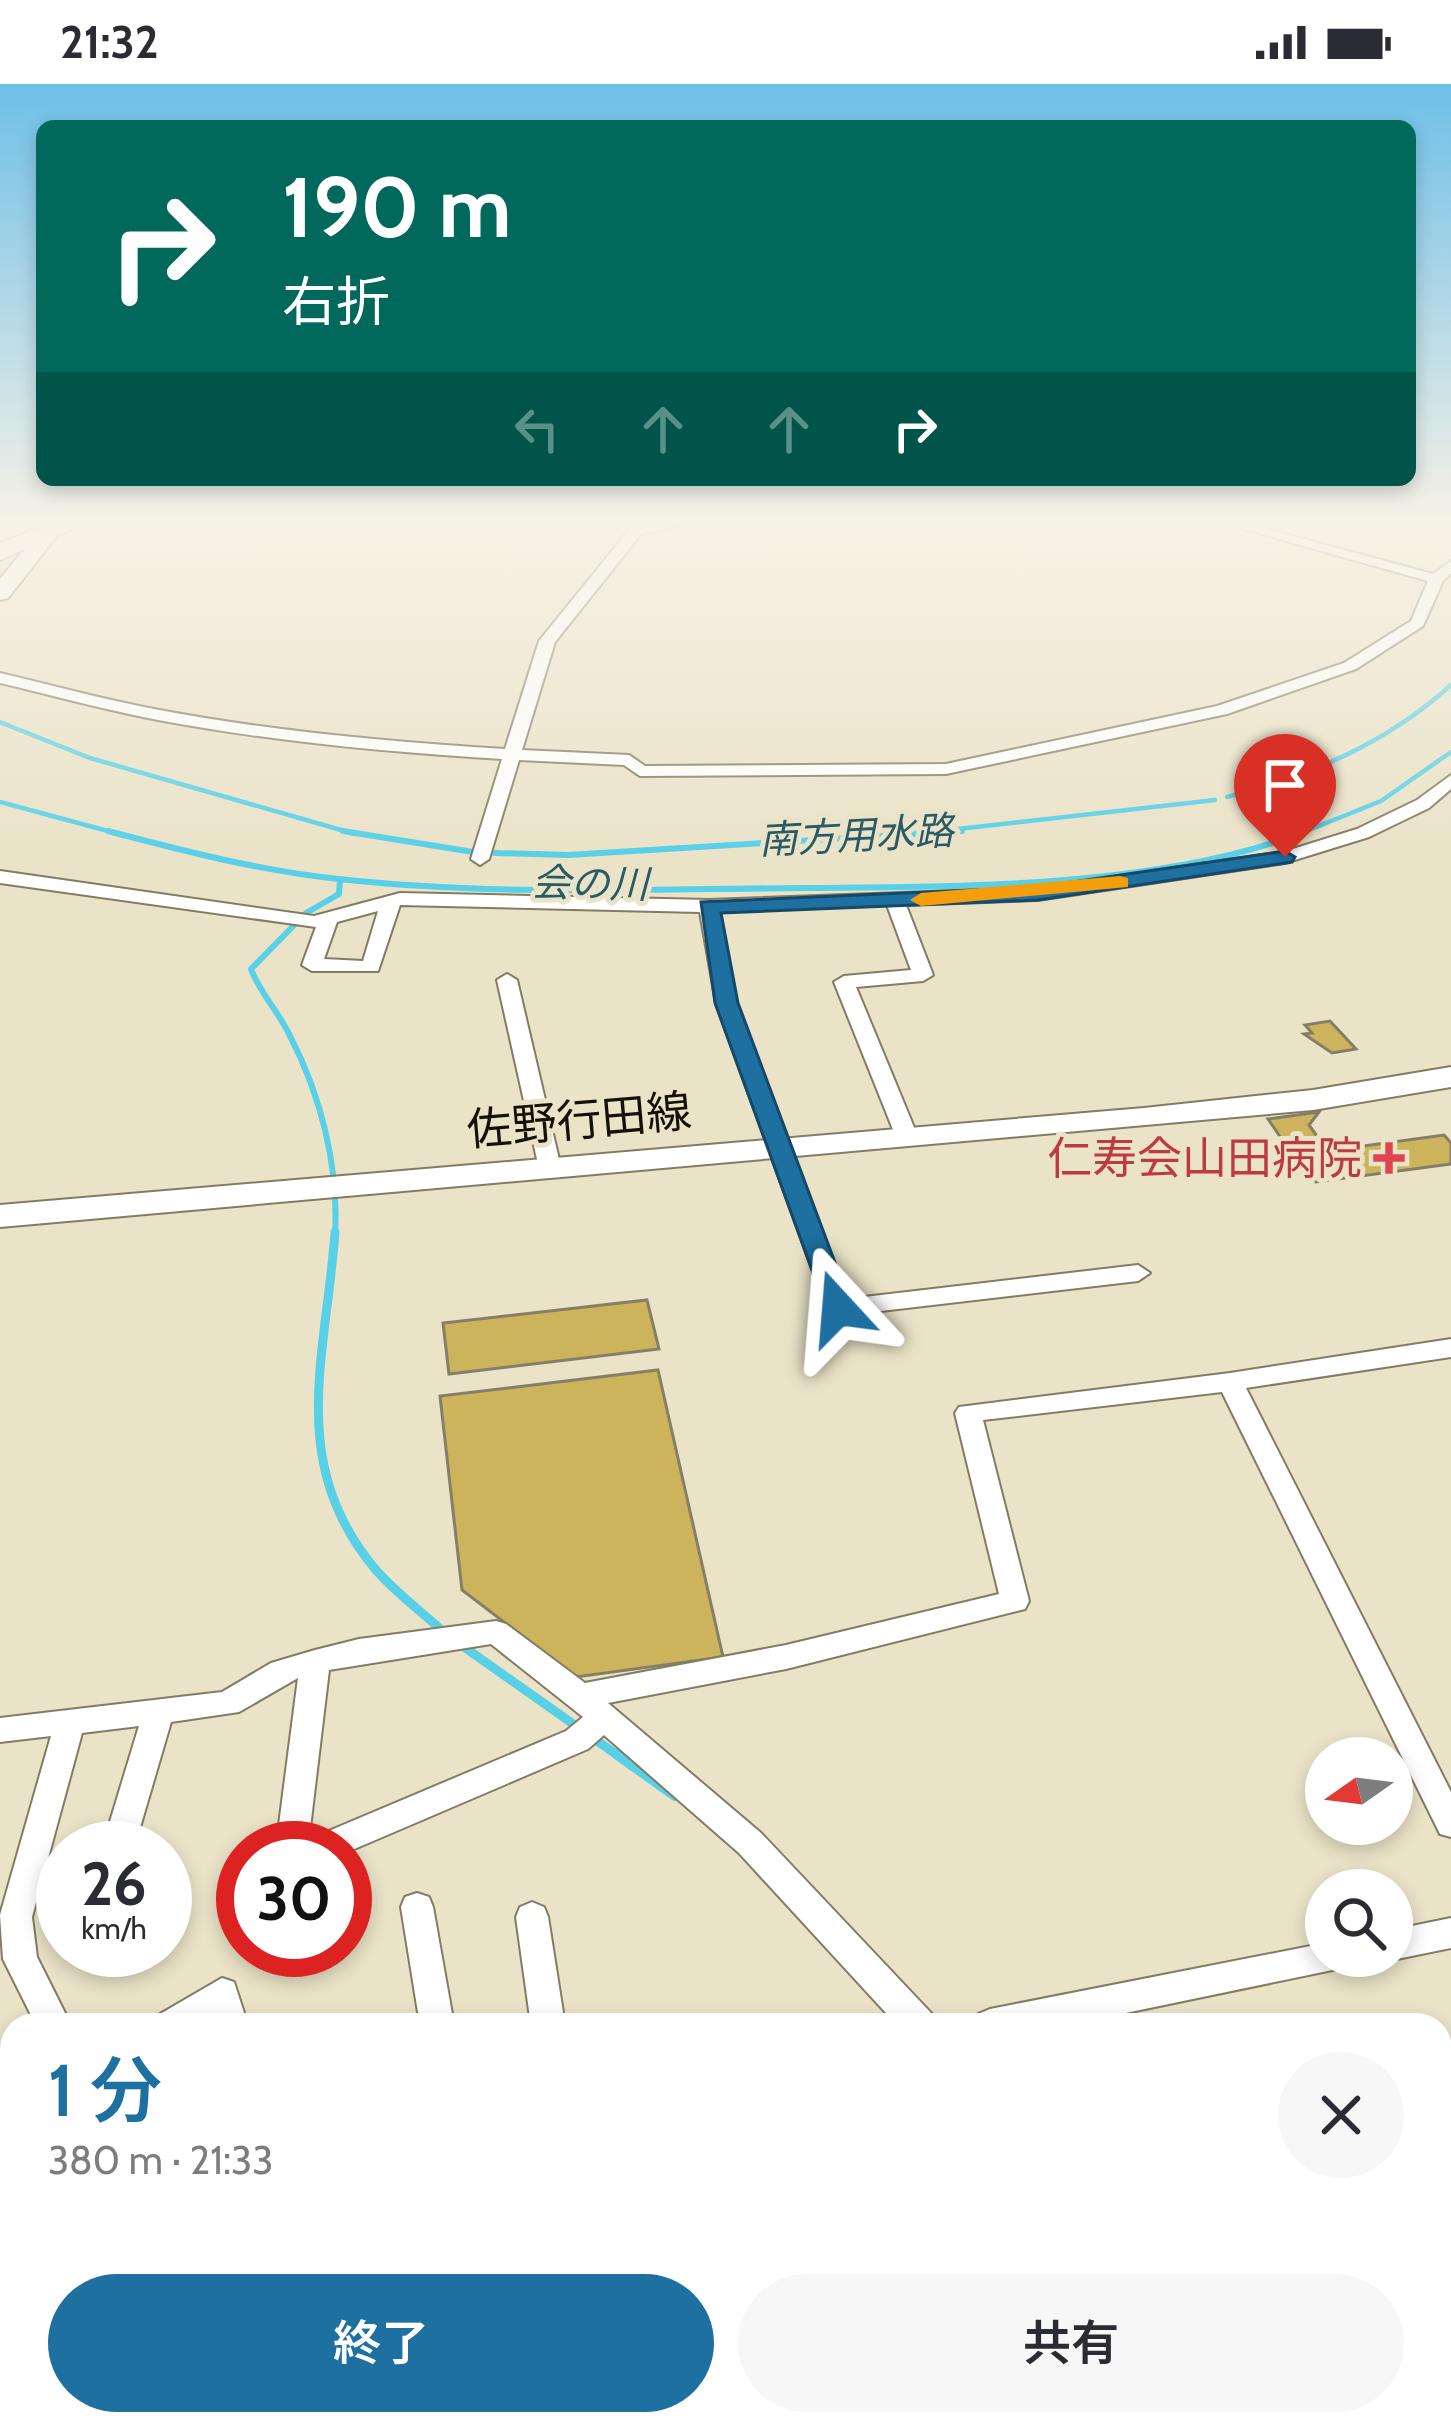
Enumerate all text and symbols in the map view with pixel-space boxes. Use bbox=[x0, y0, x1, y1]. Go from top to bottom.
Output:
text: 21:32 bbox=[60, 15, 158, 69]
text: 190 m bbox=[282, 156, 511, 258]
icon: right bbox=[84, 168, 240, 324]
text: 右折 bbox=[282, 269, 390, 335]
icon: left bbox=[504, 396, 570, 462]
icon: ahead bbox=[630, 396, 696, 462]
icon: ahead bbox=[756, 396, 822, 462]
icon: right bbox=[882, 396, 948, 462]
pin bbox=[1234, 734, 1336, 857]
icon: arrive bbox=[1252, 752, 1318, 818]
water label: 南方用水路 bbox=[757, 806, 958, 864]
water label: 会の川 bbox=[531, 858, 653, 908]
street label: 佐野行田線 bbox=[465, 1083, 693, 1157]
place label: 仁寿会山田病院 bbox=[1047, 1131, 1362, 1185]
marker: 仁寿会山田病院 bbox=[1373, 1142, 1405, 1174]
position arrow bbox=[775, 1245, 901, 1371]
north arrow bbox=[1305, 1737, 1413, 1845]
map controls bbox=[1305, 1737, 1413, 1977]
speed limit sign: 30 bbox=[216, 1821, 372, 1977]
text: 26 bbox=[81, 1847, 147, 1920]
button: search bbox=[1305, 1869, 1413, 1977]
text: km/h bbox=[81, 1910, 147, 1947]
text: 1 分 bbox=[48, 2047, 162, 2134]
button: close bbox=[1278, 2052, 1404, 2178]
text: 380 m · 21:33 bbox=[48, 2136, 273, 2184]
button: 終了 bbox=[48, 2274, 714, 2412]
button: 共有 bbox=[738, 2274, 1404, 2412]

